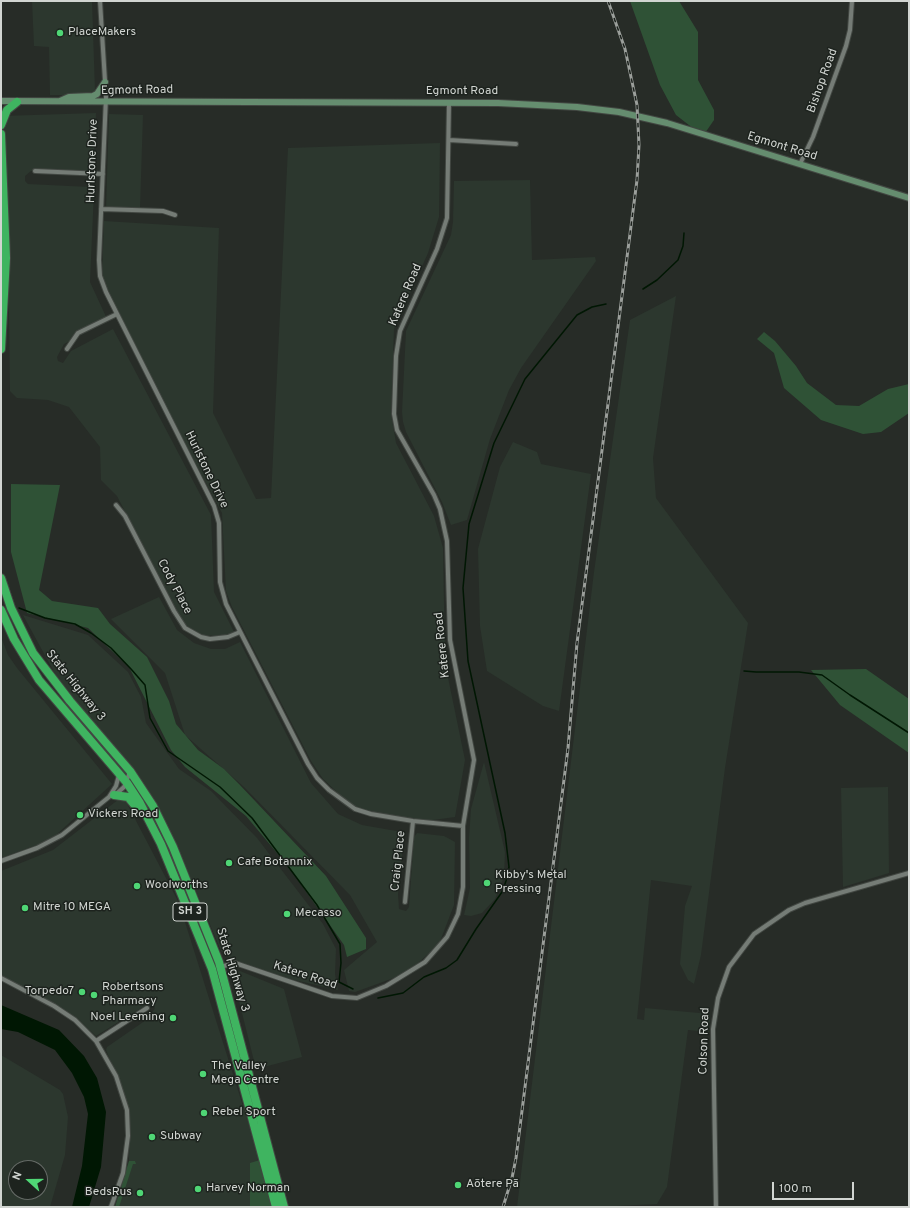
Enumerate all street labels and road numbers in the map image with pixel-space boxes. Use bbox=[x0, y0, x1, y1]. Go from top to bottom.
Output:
street label: Bishop Road bbox=[805, 47, 841, 115]
street label: Egmont Road bbox=[101, 83, 173, 99]
street label: Egmont Road bbox=[426, 85, 498, 99]
street label: Hurlstone Drive bbox=[84, 119, 102, 203]
street label: Egmont Road bbox=[745, 130, 819, 164]
street label: Katere Road bbox=[386, 262, 426, 328]
street label: Hurlstone Drive bbox=[181, 429, 231, 511]
street label: Cody Place bbox=[153, 557, 195, 617]
street label: Katere Road bbox=[432, 611, 454, 679]
street label: State Highway 3 bbox=[42, 648, 108, 724]
street label: Craig Place bbox=[389, 830, 409, 892]
road number: SH 3 bbox=[173, 903, 207, 921]
street label: State Highway 3 bbox=[212, 926, 252, 1014]
street label: Katere Road bbox=[271, 959, 339, 993]
street label: Colson Road bbox=[697, 1007, 713, 1075]

